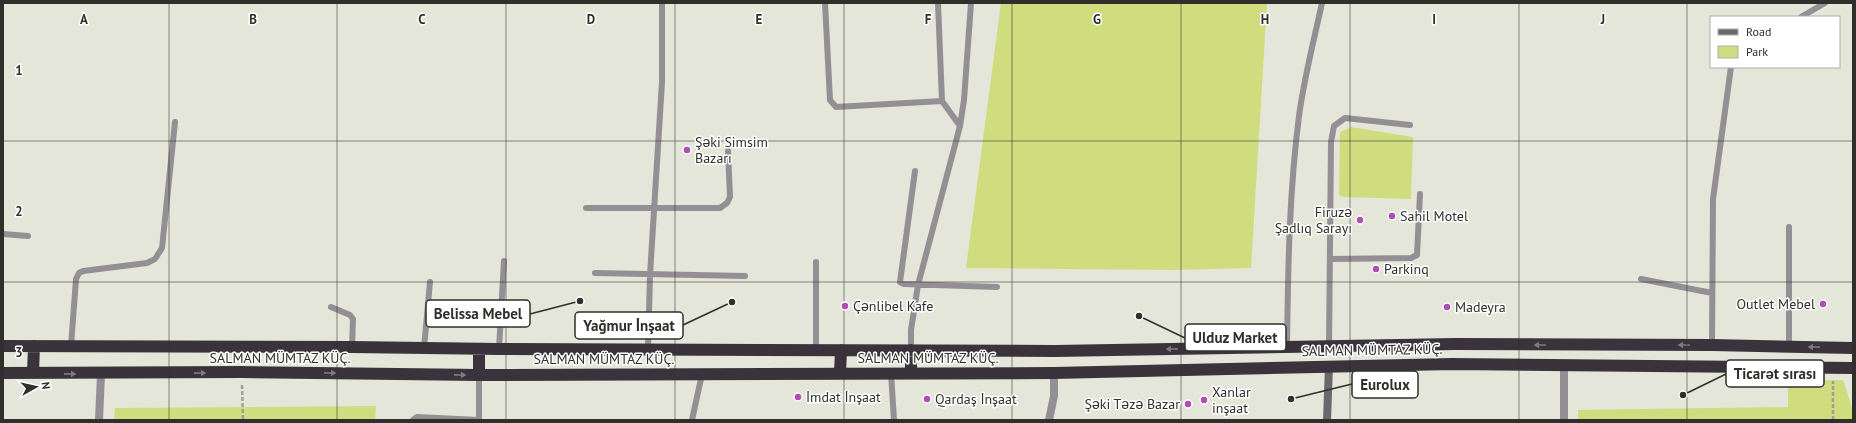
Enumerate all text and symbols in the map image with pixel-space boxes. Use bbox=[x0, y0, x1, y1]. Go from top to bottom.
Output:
text: A bbox=[80, 11, 88, 28]
text: B bbox=[249, 11, 257, 28]
text: C bbox=[418, 11, 426, 28]
text: D bbox=[587, 11, 595, 28]
text: E bbox=[756, 11, 763, 28]
text: F bbox=[925, 11, 932, 28]
text: G bbox=[1093, 11, 1101, 28]
text: H bbox=[1261, 11, 1269, 28]
text: I bbox=[1432, 11, 1436, 28]
text: J bbox=[1600, 11, 1605, 28]
legend bbox=[1710, 16, 1840, 68]
text: Road bbox=[1746, 24, 1771, 39]
text: Park bbox=[1746, 44, 1768, 59]
text: 1 bbox=[15, 62, 23, 79]
place label: Şəki Simsim Bazarı bbox=[695, 133, 768, 167]
marker: Şəki Simsim Bazarı bbox=[682, 145, 692, 155]
text: 2 bbox=[15, 203, 23, 220]
place label: Firuzə Şadlıq Sarayı bbox=[1275, 203, 1352, 237]
place label: Sahil Motel bbox=[1400, 207, 1468, 225]
marker: Sahil Motel bbox=[1387, 211, 1397, 221]
marker: Firuzə Şadlıq Sarayı bbox=[1355, 215, 1365, 225]
place label: Parkinq bbox=[1384, 260, 1429, 278]
marker: Parkinq bbox=[1371, 264, 1381, 274]
place label: Outlet Mebel bbox=[1737, 295, 1815, 313]
place label: Çənlibel Kafe bbox=[853, 297, 933, 315]
place label: Madeyra bbox=[1455, 298, 1506, 316]
marker: Outlet Mebel bbox=[1818, 299, 1828, 309]
callout: Belissa Mebel bbox=[426, 300, 530, 327]
marker: Çənlibel Kafe bbox=[840, 301, 850, 311]
marker: Madeyra bbox=[1442, 302, 1452, 312]
text: Belissa Mebel bbox=[434, 304, 523, 323]
callout: Yağmur İnşaat bbox=[575, 312, 683, 339]
text: Yağmur İnşaat bbox=[582, 316, 675, 335]
callout: Ulduz Market bbox=[1185, 324, 1286, 351]
text: Ulduz Market bbox=[1193, 328, 1278, 347]
street label: SALMAN MÜMTAZ KÜÇ. bbox=[1301, 340, 1443, 360]
one-way arrow bbox=[1533, 342, 1546, 348]
one-way arrow bbox=[1677, 342, 1690, 348]
text: 3 bbox=[15, 344, 23, 361]
one-way arrow bbox=[1807, 344, 1820, 350]
one-way arrow bbox=[1165, 346, 1178, 352]
street label: SALMAN MÜMTAZ KÜÇ. bbox=[210, 349, 350, 367]
street label: SALMAN MÜMTAZ KÜÇ. bbox=[858, 349, 998, 367]
street label: SALMAN MÜMTAZ KÜÇ. bbox=[534, 350, 674, 368]
callout: Ticarət sırası bbox=[1726, 360, 1824, 387]
text: Ticarət sırası bbox=[1734, 364, 1816, 383]
north arrow bbox=[16, 367, 56, 407]
one-way arrow bbox=[194, 370, 207, 376]
one-way arrow bbox=[324, 370, 337, 376]
one-way arrow bbox=[64, 371, 77, 377]
callout: Eurolux bbox=[1352, 371, 1418, 398]
one-way arrow bbox=[454, 372, 467, 378]
text: Eurolux bbox=[1360, 375, 1410, 394]
text: N bbox=[38, 381, 53, 390]
place label: Xanlar inşaat bbox=[1212, 383, 1251, 417]
place label: İmdat İnşaat bbox=[806, 388, 881, 406]
place label: Qardaş İnşaat bbox=[935, 390, 1017, 408]
marker: İmdat İnşaat bbox=[793, 392, 803, 402]
marker: Qardaş İnşaat bbox=[922, 394, 932, 404]
place label: Şəki Təzə Bazar bbox=[1085, 395, 1180, 413]
marker: Xanlar inşaat bbox=[1199, 395, 1209, 405]
marker: Şəki Təzə Bazar bbox=[1183, 399, 1193, 409]

